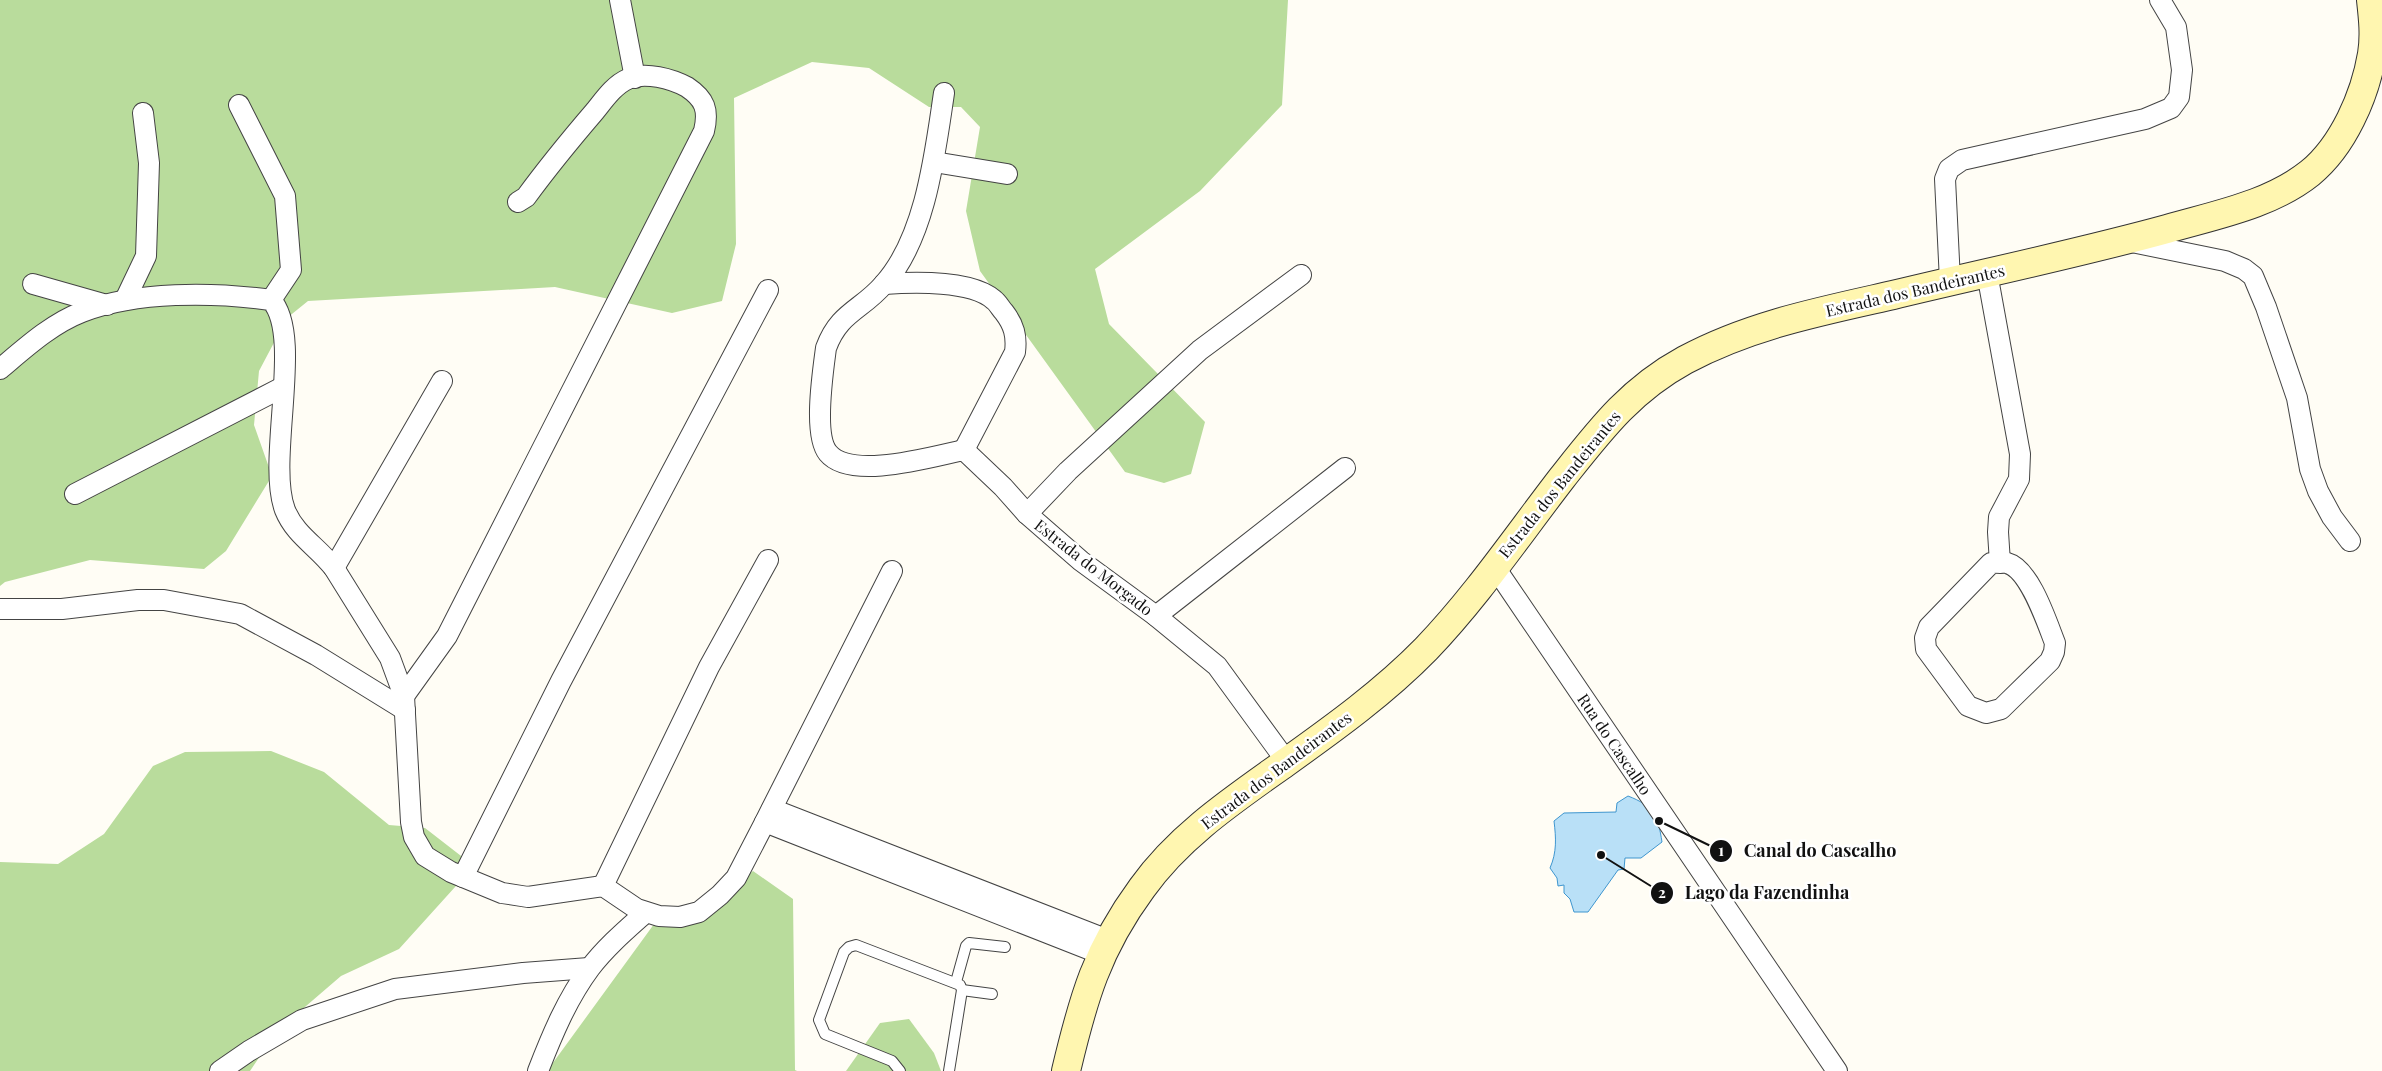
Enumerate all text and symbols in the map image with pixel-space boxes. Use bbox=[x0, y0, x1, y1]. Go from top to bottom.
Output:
street label: Estrada dos Bandeirantes bbox=[1823, 259, 2007, 321]
street label: Estrada dos Bandeirantes bbox=[1493, 406, 1625, 562]
street label: Estrada do Morgado bbox=[1031, 514, 1158, 620]
street label: Rua do Cascalho bbox=[1573, 689, 1657, 799]
street label: Estrada dos Bandeirantes bbox=[1197, 707, 1355, 833]
callout: Canal do Cascalho bbox=[1708, 835, 1906, 868]
text: Canal do Cascalho bbox=[1744, 838, 1896, 862]
text: 1 bbox=[1718, 840, 1724, 860]
callout: Lago da Fazendinha bbox=[1650, 876, 1859, 909]
text: Lago da Fazendinha bbox=[1685, 880, 1850, 904]
text: 2 bbox=[1658, 882, 1666, 902]

